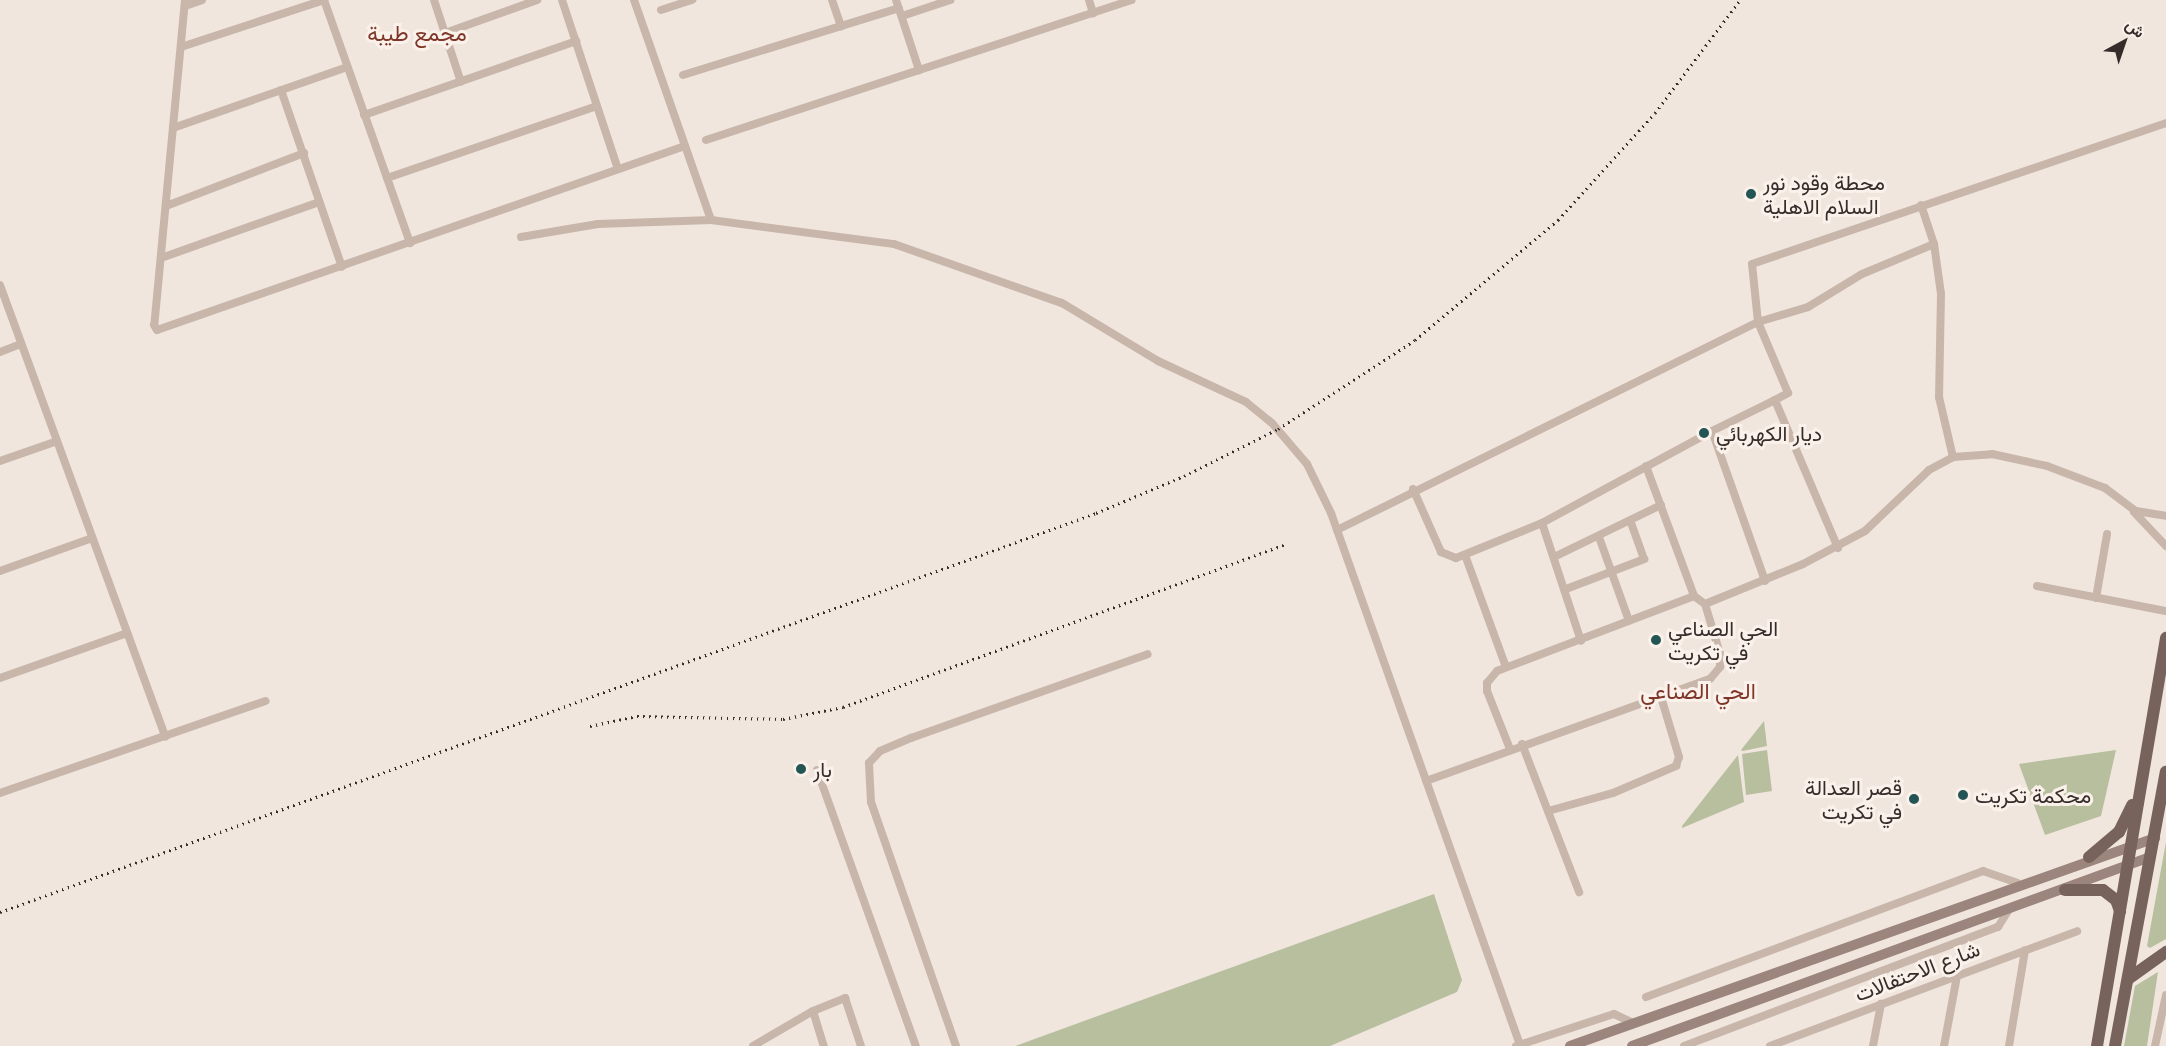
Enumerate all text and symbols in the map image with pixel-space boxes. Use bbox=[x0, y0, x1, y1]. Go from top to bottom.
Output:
north arrow bbox=[2094, 12, 2154, 72]
text: ش bbox=[2122, 14, 2149, 42]
district label: مجمع طيبة bbox=[367, 20, 467, 46]
place label: محطة وقود نور السلام الاهلية bbox=[1763, 169, 1885, 219]
marker: محطة وقود نور السلام الاهلية bbox=[1744, 187, 1758, 201]
place label: ديار الكهربائي bbox=[1716, 420, 1822, 446]
marker: ديار الكهربائي bbox=[1697, 426, 1711, 440]
place label: الحي الصناعي في تكريت bbox=[1668, 615, 1778, 665]
marker: الحي الصناعي في تكريت bbox=[1649, 633, 1663, 647]
district label: الحي الصناعي bbox=[1640, 678, 1756, 704]
place label: بار bbox=[813, 756, 832, 782]
marker: بار bbox=[794, 762, 808, 776]
place label: قصر العدالة في تكريت bbox=[1805, 774, 1902, 824]
place label: محكمة تكريت bbox=[1975, 782, 2091, 808]
marker: محكمة تكريت bbox=[1956, 788, 1970, 802]
marker: قصر العدالة في تكريت bbox=[1907, 792, 1921, 806]
street label: شارع الاحتفالات bbox=[1851, 936, 1983, 1006]

